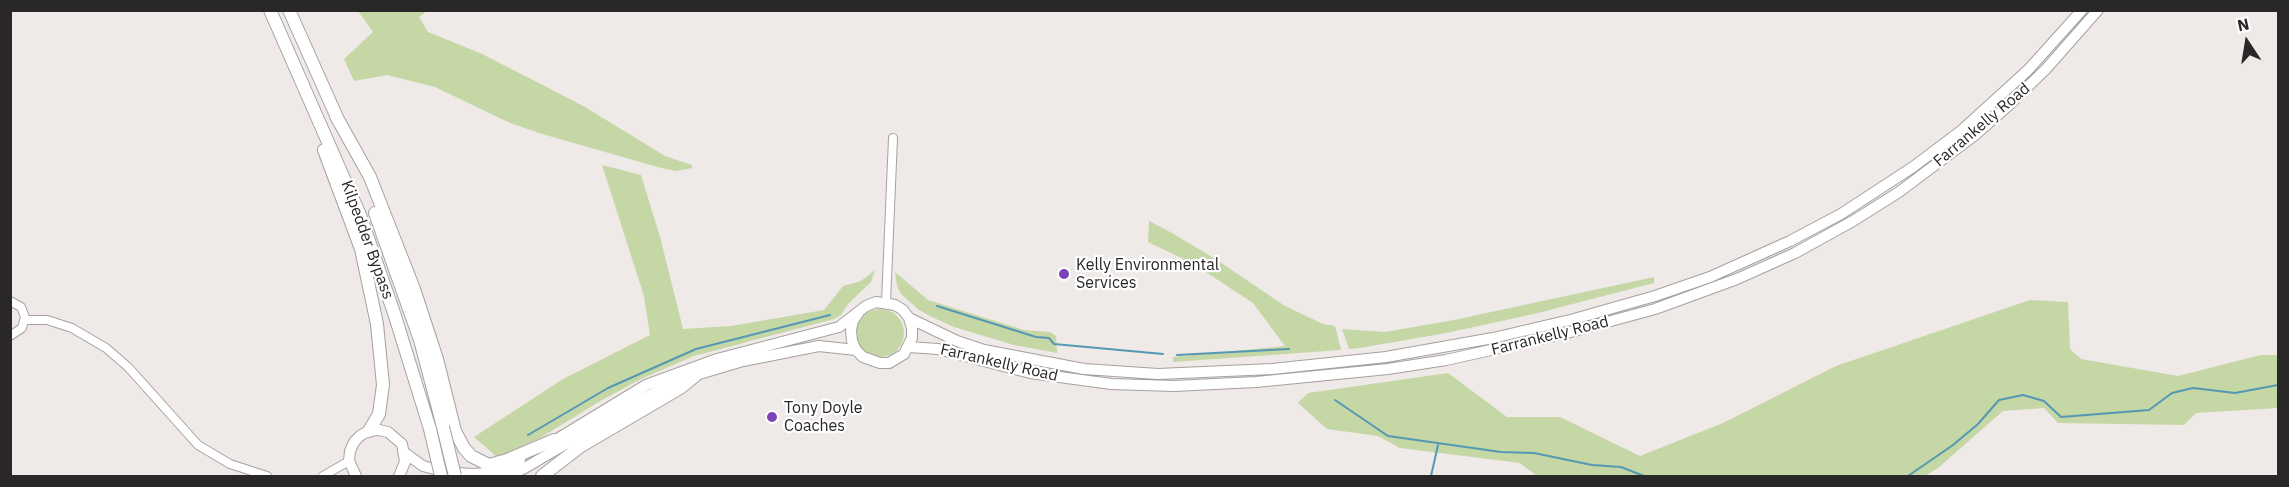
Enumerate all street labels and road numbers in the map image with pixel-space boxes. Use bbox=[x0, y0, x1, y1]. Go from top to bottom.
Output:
street label: Farrankelly Road bbox=[1930, 79, 2034, 171]
street label: Kilpedder Bypass bbox=[337, 178, 397, 302]
street label: Farrankelly Road bbox=[1489, 312, 1611, 360]
street label: Farrankelly Road bbox=[938, 340, 1060, 386]

